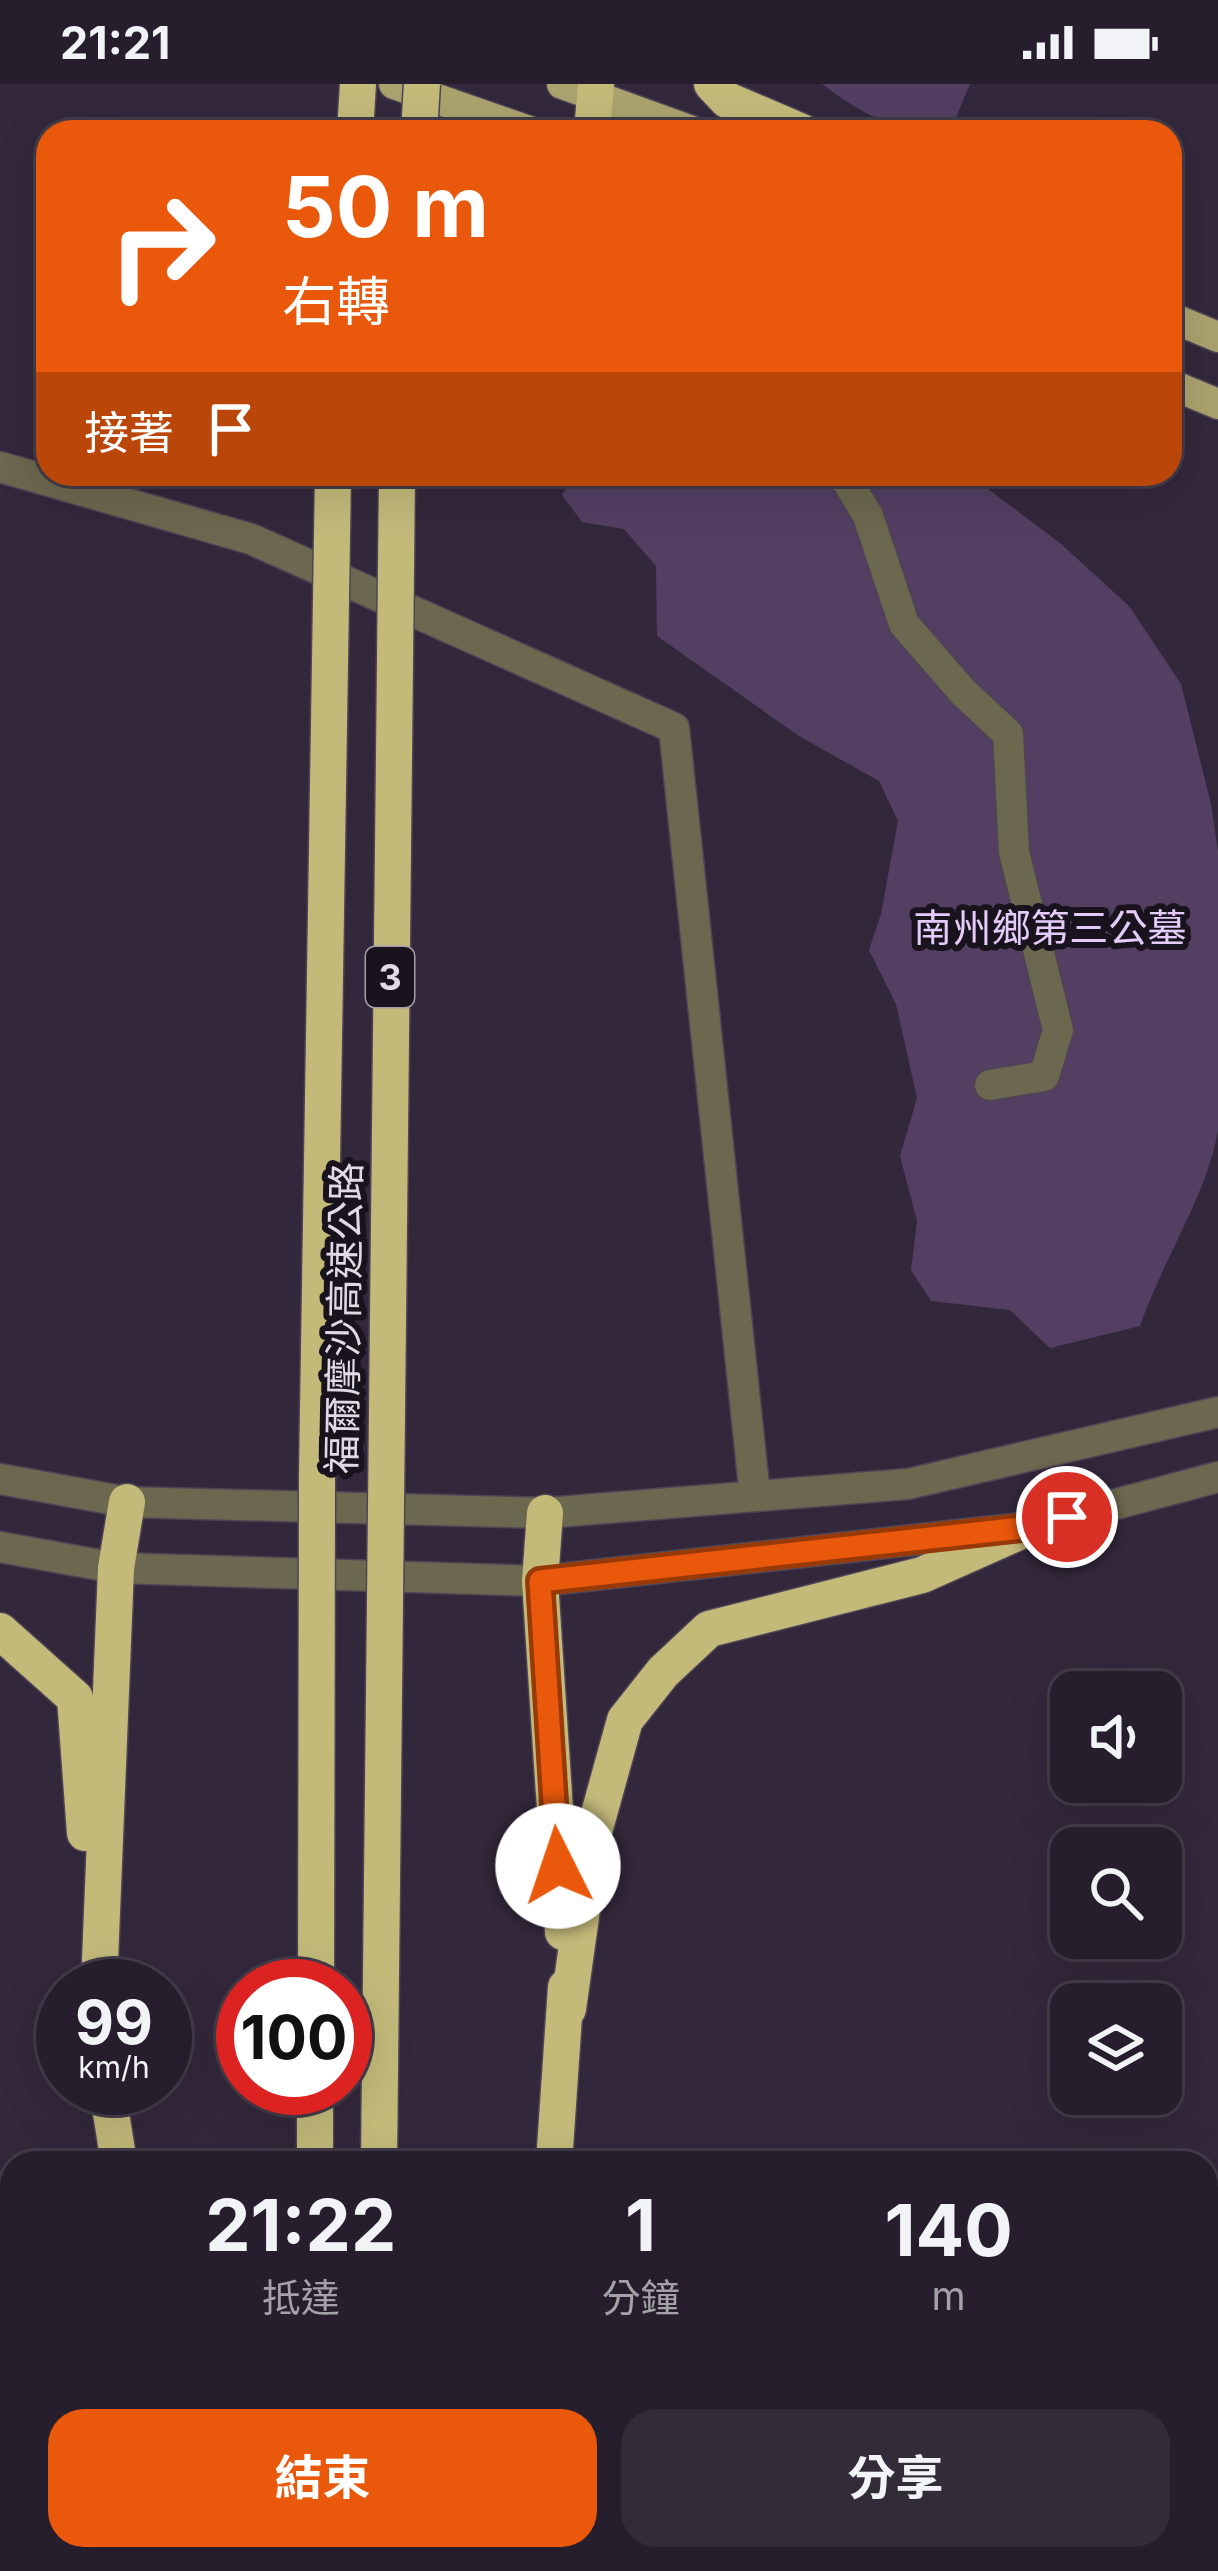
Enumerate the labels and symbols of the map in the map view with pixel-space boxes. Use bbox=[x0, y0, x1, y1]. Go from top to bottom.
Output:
park label: 南州鄉第三公墓 bbox=[913, 904, 1187, 951]
road number: 3 bbox=[366, 947, 414, 1007]
street label: 福爾摩沙高速公路 bbox=[317, 1162, 370, 1474]
pin bbox=[1016, 1466, 1118, 1568]
position arrow bbox=[495, 1803, 621, 1929]
speed limit sign: 100 bbox=[216, 1959, 372, 2115]

